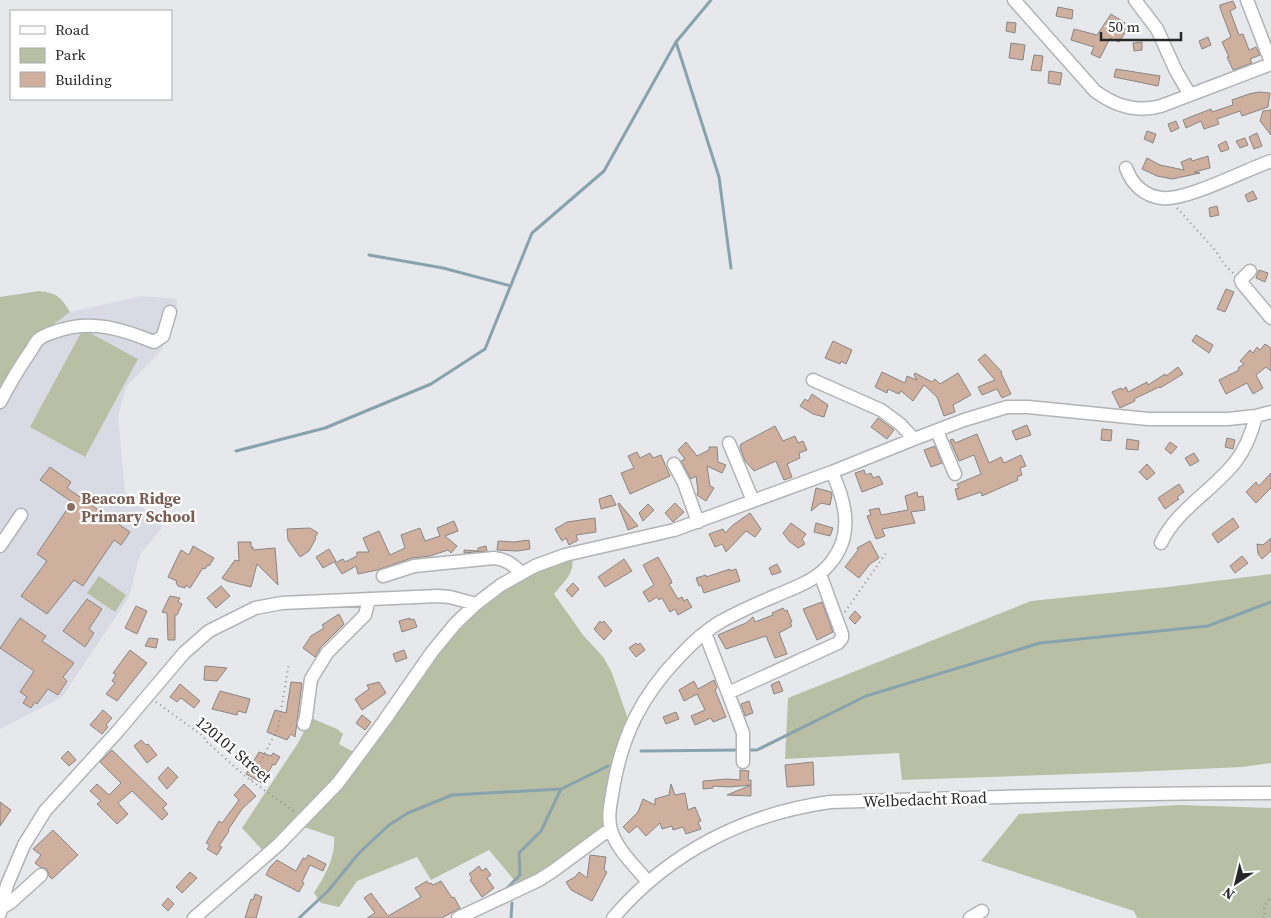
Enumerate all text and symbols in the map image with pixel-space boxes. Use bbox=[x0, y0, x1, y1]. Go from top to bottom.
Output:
legend bbox=[10, 10, 172, 100]
scale bar bbox=[1101, 10, 1181, 42]
text: 50 m bbox=[1108, 16, 1140, 37]
text: Road bbox=[55, 19, 89, 40]
text: Park bbox=[55, 44, 87, 65]
text: Building bbox=[55, 69, 112, 90]
place label: Beacon Ridge Primary School bbox=[81, 487, 195, 527]
marker: Beacon Ridge Primary School bbox=[65, 501, 77, 513]
street label: 120101 Street bbox=[191, 711, 277, 788]
street label: Welbedacht Road bbox=[863, 786, 987, 812]
north arrow bbox=[1211, 858, 1261, 908]
text: N bbox=[1219, 883, 1238, 905]

